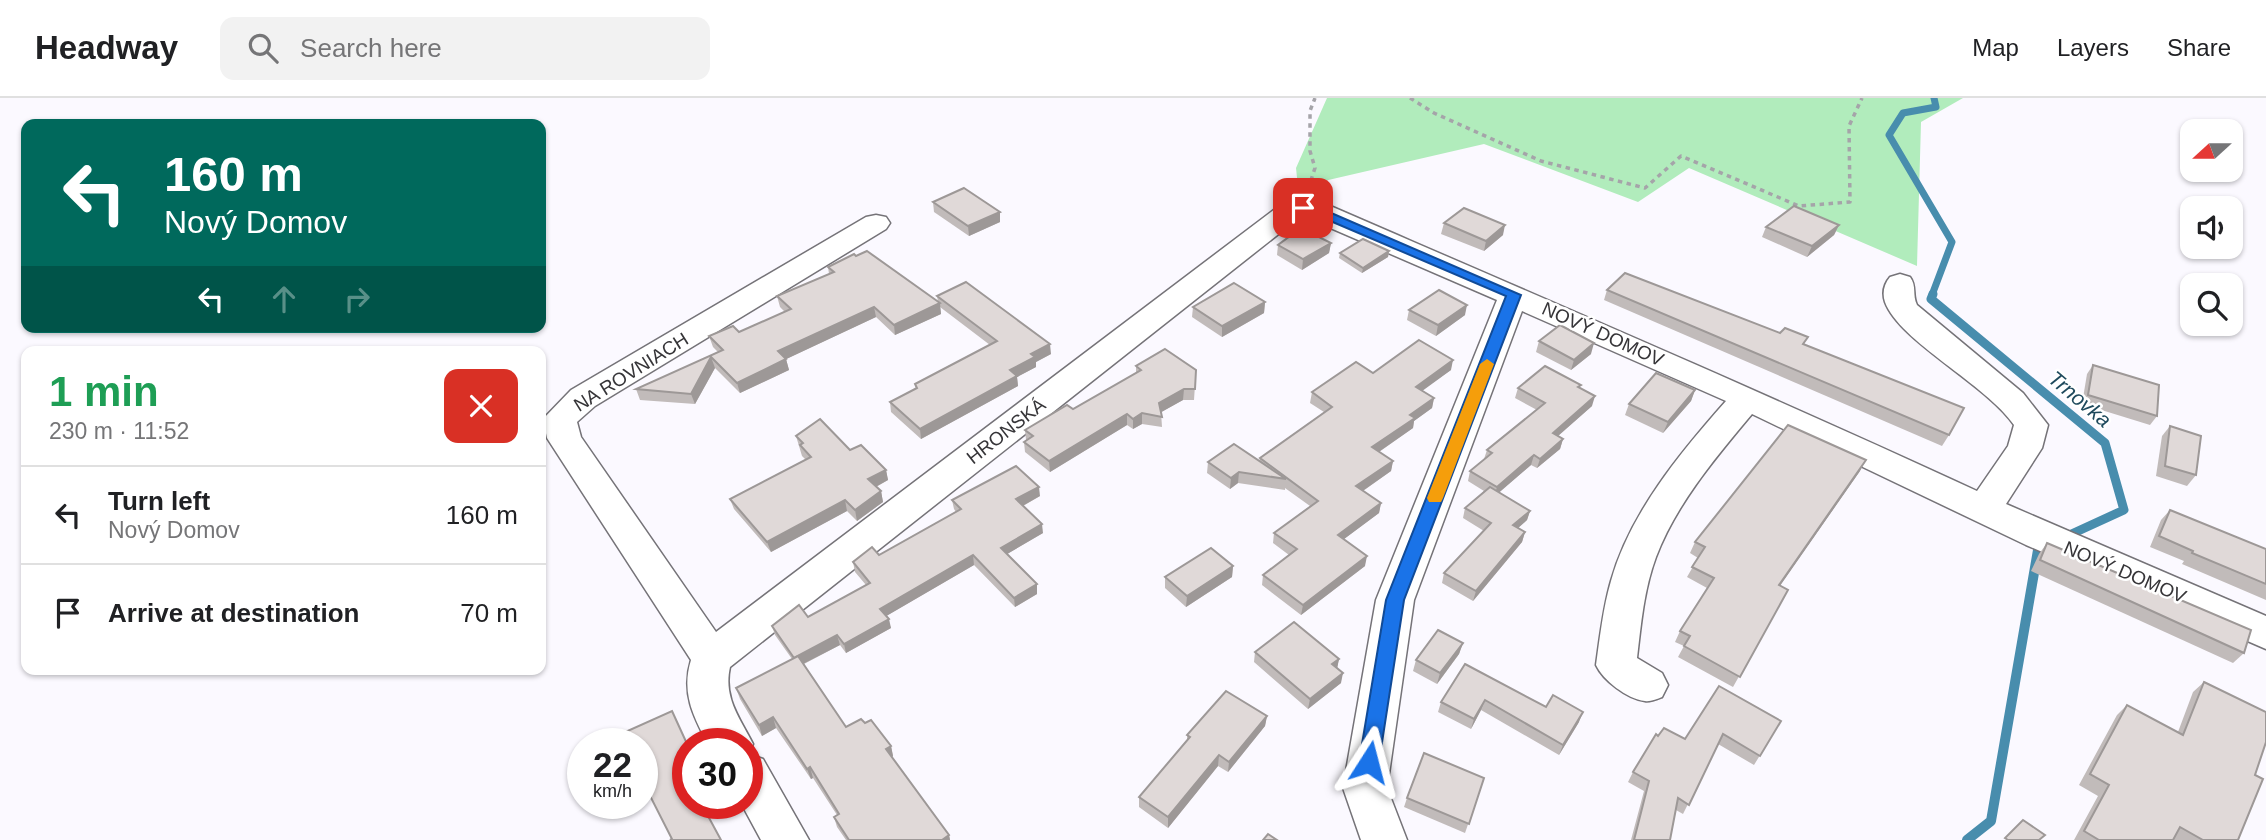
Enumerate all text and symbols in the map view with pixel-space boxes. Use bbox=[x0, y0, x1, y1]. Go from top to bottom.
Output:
search box bbox=[220, 17, 710, 80]
text: Headway bbox=[35, 29, 178, 66]
icon: search bbox=[244, 29, 282, 67]
text: Search here bbox=[300, 33, 442, 63]
text: Map bbox=[1972, 34, 2019, 61]
text: Layers bbox=[2057, 34, 2129, 61]
text: Share bbox=[2167, 34, 2231, 61]
north arrow bbox=[2180, 119, 2244, 182]
map controls bbox=[2180, 119, 2243, 336]
icon: left bbox=[49, 147, 140, 238]
text: 160 m bbox=[164, 147, 303, 201]
pin bbox=[1273, 178, 1333, 238]
icon: arrive bbox=[1284, 189, 1322, 227]
button: sound bbox=[2180, 196, 2243, 259]
text: Nový Domov bbox=[164, 204, 347, 240]
button: search bbox=[2180, 273, 2243, 336]
icon: left bbox=[192, 280, 230, 318]
icon: ahead bbox=[265, 280, 303, 318]
icon: right bbox=[338, 280, 376, 318]
street label: NOVÝ DOMOV bbox=[1539, 298, 1667, 370]
street label: NA ROVNIACH bbox=[570, 328, 692, 416]
water label: Trnovka bbox=[2044, 366, 2116, 432]
text: 1 min bbox=[49, 368, 159, 415]
button: close bbox=[444, 369, 518, 443]
street label: HRONSKÁ bbox=[963, 394, 1050, 468]
text: 230 m · 11:52 bbox=[49, 418, 189, 444]
text: Turn left bbox=[108, 486, 210, 516]
icon: left bbox=[49, 496, 87, 534]
text: 160 m bbox=[446, 500, 518, 530]
text: Nový Domov bbox=[108, 517, 240, 543]
street label: NOVÝ DOMOV bbox=[2061, 537, 2190, 607]
icon: arrive bbox=[49, 594, 87, 632]
text: Arrive at destination bbox=[108, 598, 359, 628]
text: 70 m bbox=[460, 598, 518, 628]
position arrow bbox=[1332, 725, 1406, 799]
speed limit sign: 30 bbox=[672, 728, 763, 819]
text: 22 bbox=[593, 745, 632, 784]
text: km/h bbox=[593, 781, 632, 801]

